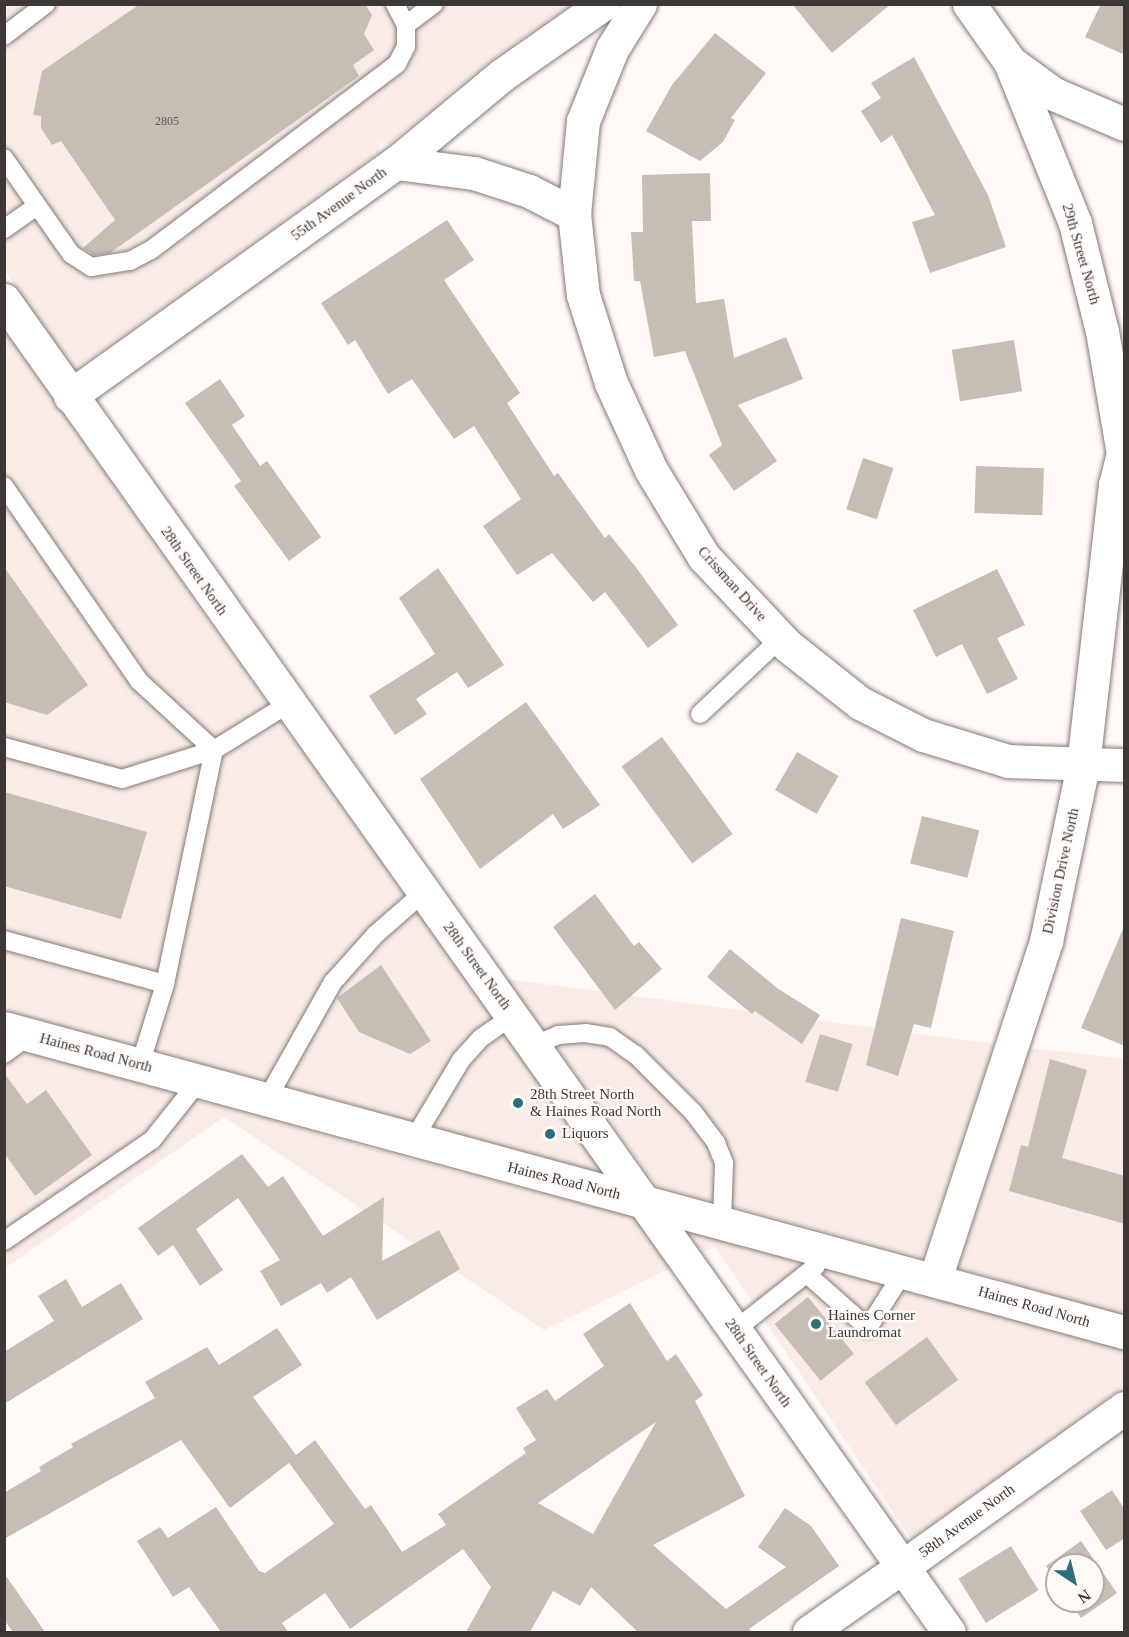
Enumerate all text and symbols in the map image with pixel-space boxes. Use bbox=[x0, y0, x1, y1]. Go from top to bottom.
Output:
house number: 2805 bbox=[155, 115, 179, 129]
street label: 55th Avenue North bbox=[287, 163, 391, 245]
street label: 29th Street North bbox=[1058, 201, 1104, 307]
street label: 28th Street North bbox=[157, 523, 231, 619]
street label: Crissman Drive bbox=[694, 543, 770, 625]
street label: Division Drive North bbox=[1039, 806, 1083, 936]
street label: 28th Street North bbox=[439, 919, 515, 1013]
street label: Haines Road North bbox=[38, 1029, 154, 1077]
place label: 28th Street North & Haines Road North bbox=[530, 1085, 661, 1120]
marker: 28th Street North & Haines Road North bbox=[511, 1096, 525, 1110]
place label: Liquors bbox=[562, 1125, 609, 1143]
marker: Liquors bbox=[543, 1127, 557, 1141]
street label: Haines Road North bbox=[506, 1158, 622, 1204]
street label: Haines Road North bbox=[976, 1282, 1092, 1332]
place label: Haines Corner Laundromat bbox=[828, 1306, 915, 1341]
street label: 28th Street North bbox=[721, 1315, 795, 1411]
marker: Haines Corner Laundromat bbox=[809, 1317, 823, 1331]
street label: 58th Avenue North bbox=[915, 1480, 1019, 1562]
north arrow bbox=[1045, 1553, 1105, 1613]
text: N bbox=[1075, 1586, 1094, 1607]

